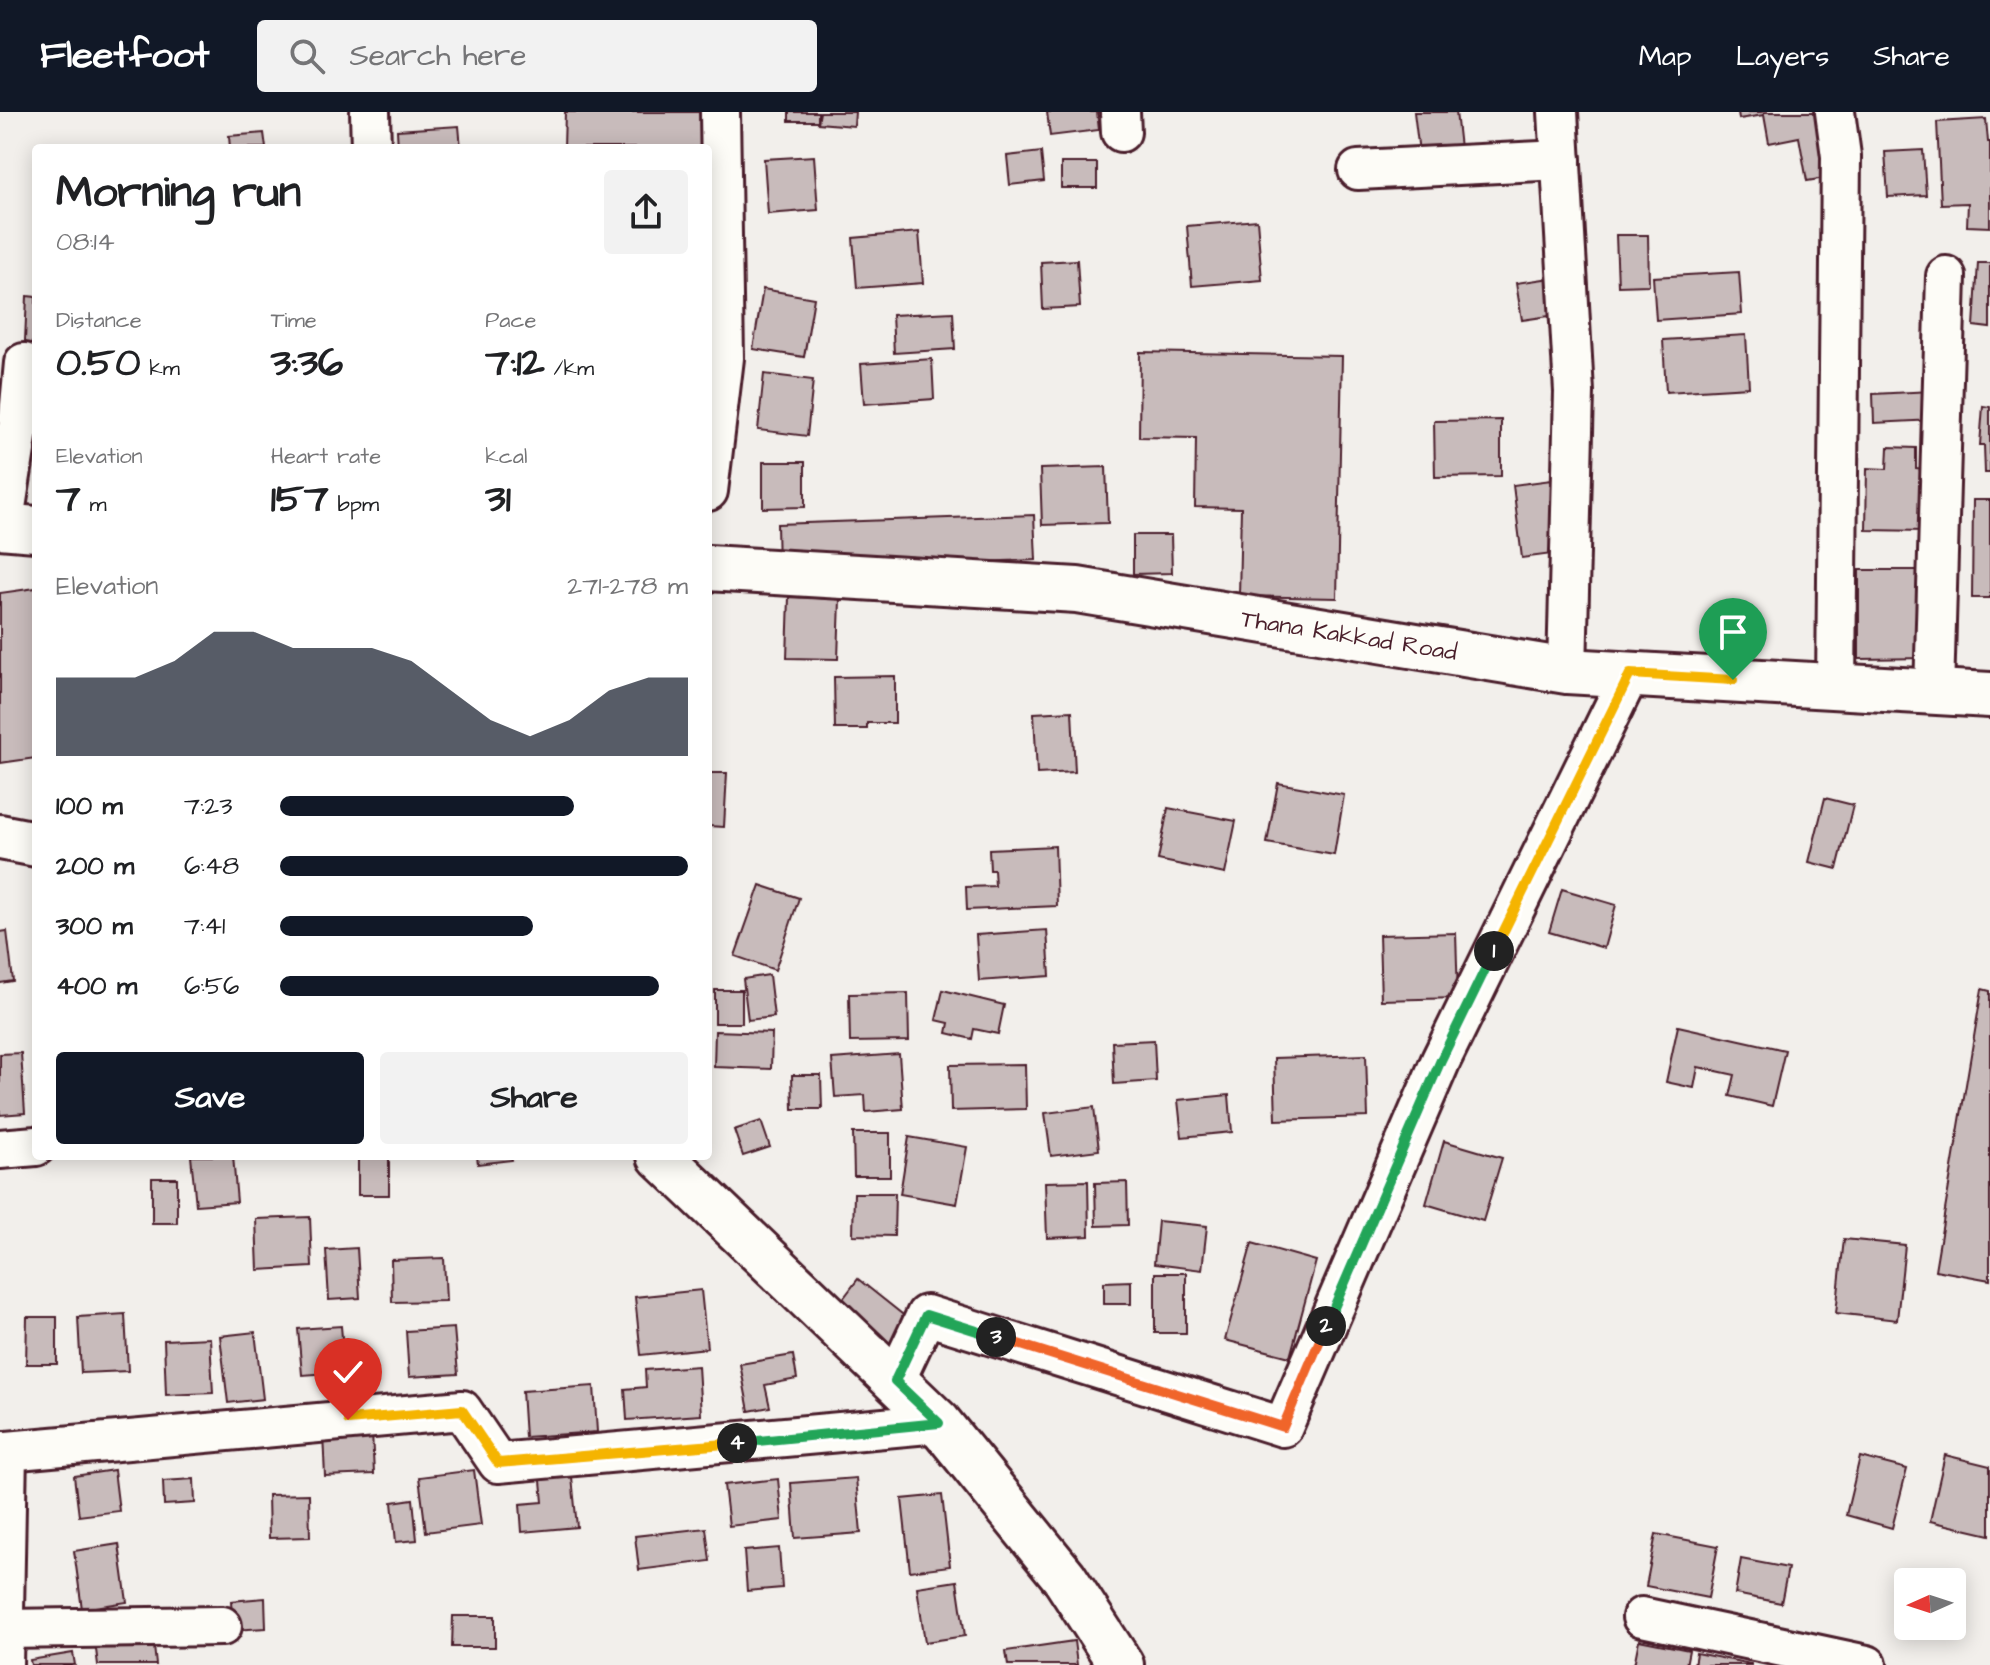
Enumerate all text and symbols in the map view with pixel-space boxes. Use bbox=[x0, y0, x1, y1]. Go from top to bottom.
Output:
search box bbox=[257, 20, 817, 92]
text: Fleetfoot bbox=[40, 30, 209, 82]
icon: search bbox=[285, 34, 329, 78]
text: Search here bbox=[349, 35, 527, 77]
text: Map bbox=[1639, 37, 1692, 76]
text: Layers bbox=[1736, 37, 1829, 76]
text: Share bbox=[1873, 37, 1950, 76]
text: Morning run bbox=[56, 163, 301, 224]
button: share bbox=[604, 170, 688, 254]
text: 08:14 bbox=[56, 224, 115, 260]
text: Distance bbox=[56, 305, 142, 336]
text: Time bbox=[271, 305, 317, 336]
text: Pace bbox=[485, 305, 536, 336]
text: 0.50 bbox=[56, 336, 140, 391]
text: 3:36 bbox=[271, 336, 343, 391]
text: 7:12 bbox=[485, 336, 545, 391]
text: km bbox=[140, 353, 180, 384]
text: /km bbox=[545, 353, 594, 384]
text: Elevation bbox=[56, 441, 143, 472]
text: Heart rate bbox=[271, 441, 381, 472]
text: kcal bbox=[485, 441, 527, 472]
text: 7 bbox=[56, 472, 81, 527]
text: 157 bbox=[271, 472, 329, 527]
text: 31 bbox=[485, 472, 511, 527]
text: m bbox=[81, 489, 107, 520]
text: bpm bbox=[329, 489, 379, 520]
text: Elevation bbox=[56, 568, 158, 604]
text: 271–278 m bbox=[567, 568, 688, 604]
pin bbox=[1699, 598, 1767, 680]
street label: Thana Kakkad Road bbox=[1238, 602, 1459, 670]
icon: arrive bbox=[1711, 610, 1755, 654]
text: 100 m bbox=[56, 788, 123, 824]
text: 7:23 bbox=[184, 788, 232, 824]
text: 200 m bbox=[56, 848, 134, 884]
text: 6:48 bbox=[184, 848, 239, 884]
text: 300 m bbox=[56, 908, 133, 944]
text: 7:41 bbox=[184, 908, 225, 944]
pin: 1 bbox=[1474, 931, 1514, 971]
text: 1 bbox=[1493, 935, 1495, 966]
text: 400 m bbox=[56, 968, 137, 1004]
text: 6:56 bbox=[184, 968, 239, 1004]
button: Save bbox=[56, 1052, 364, 1144]
button: Share bbox=[380, 1052, 688, 1144]
pin: 2 bbox=[1306, 1306, 1346, 1346]
text: 2 bbox=[1320, 1310, 1332, 1341]
pin: 3 bbox=[976, 1317, 1016, 1357]
text: 3 bbox=[990, 1321, 1002, 1352]
pin bbox=[314, 1338, 382, 1420]
icon: check bbox=[326, 1350, 370, 1394]
pin: 4 bbox=[717, 1423, 757, 1463]
text: 4 bbox=[730, 1427, 744, 1458]
north arrow bbox=[1894, 1568, 1966, 1640]
map controls bbox=[1894, 1568, 1966, 1640]

